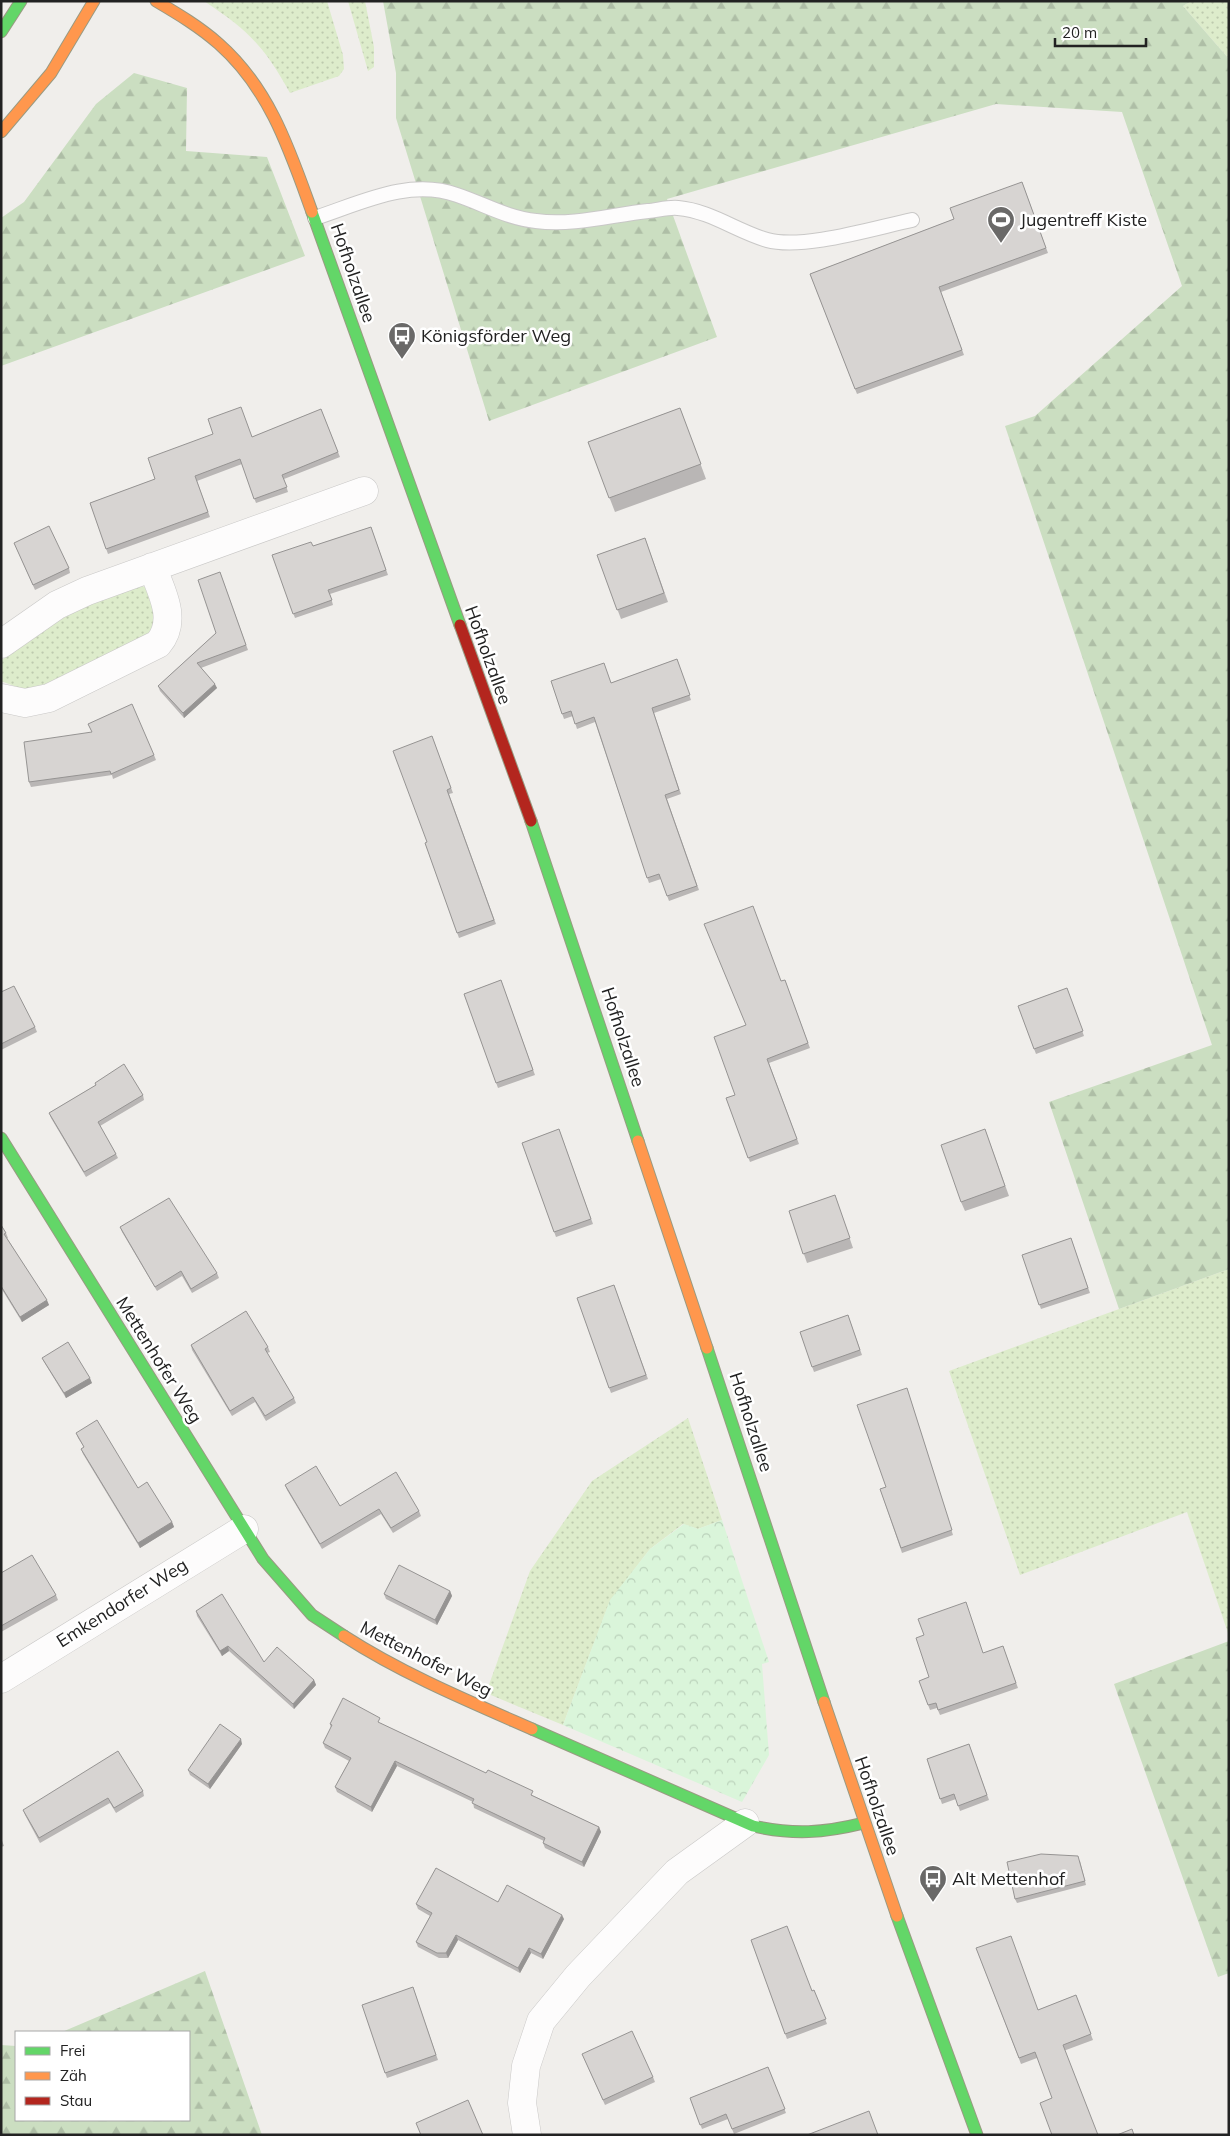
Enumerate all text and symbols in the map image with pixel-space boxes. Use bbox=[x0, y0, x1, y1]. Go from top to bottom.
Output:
scale bar bbox=[1055, 15, 1146, 47]
text: 20 m bbox=[1062, 23, 1097, 42]
sports icon: Jugentreff Kiste bbox=[986, 205, 1016, 244]
place label: Jugentreff Kiste bbox=[1020, 208, 1147, 231]
street label: Hofholzallee bbox=[326, 220, 381, 325]
bus stop icon: Königsförder Weg bbox=[387, 321, 417, 360]
place label: Königsförder Weg bbox=[421, 324, 571, 347]
street label: Hofholzallee bbox=[460, 602, 517, 707]
street label: Hofholzallee bbox=[597, 984, 650, 1090]
street label: Mettenhofer Weg bbox=[111, 1292, 208, 1427]
street label: Hofholzallee bbox=[725, 1369, 778, 1475]
street label: Emkendorfer Weg bbox=[52, 1553, 192, 1652]
street label: Mettenhofer Weg bbox=[356, 1615, 496, 1702]
street label: Hofholzallee bbox=[850, 1753, 905, 1858]
bus stop icon: Alt Mettenhof bbox=[918, 1864, 948, 1903]
place label: Alt Mettenhof bbox=[952, 1867, 1066, 1890]
legend bbox=[15, 2031, 190, 2121]
text: Frei bbox=[60, 2041, 85, 2060]
text: Zäh bbox=[60, 2066, 87, 2085]
text: Stau bbox=[60, 2091, 92, 2110]

